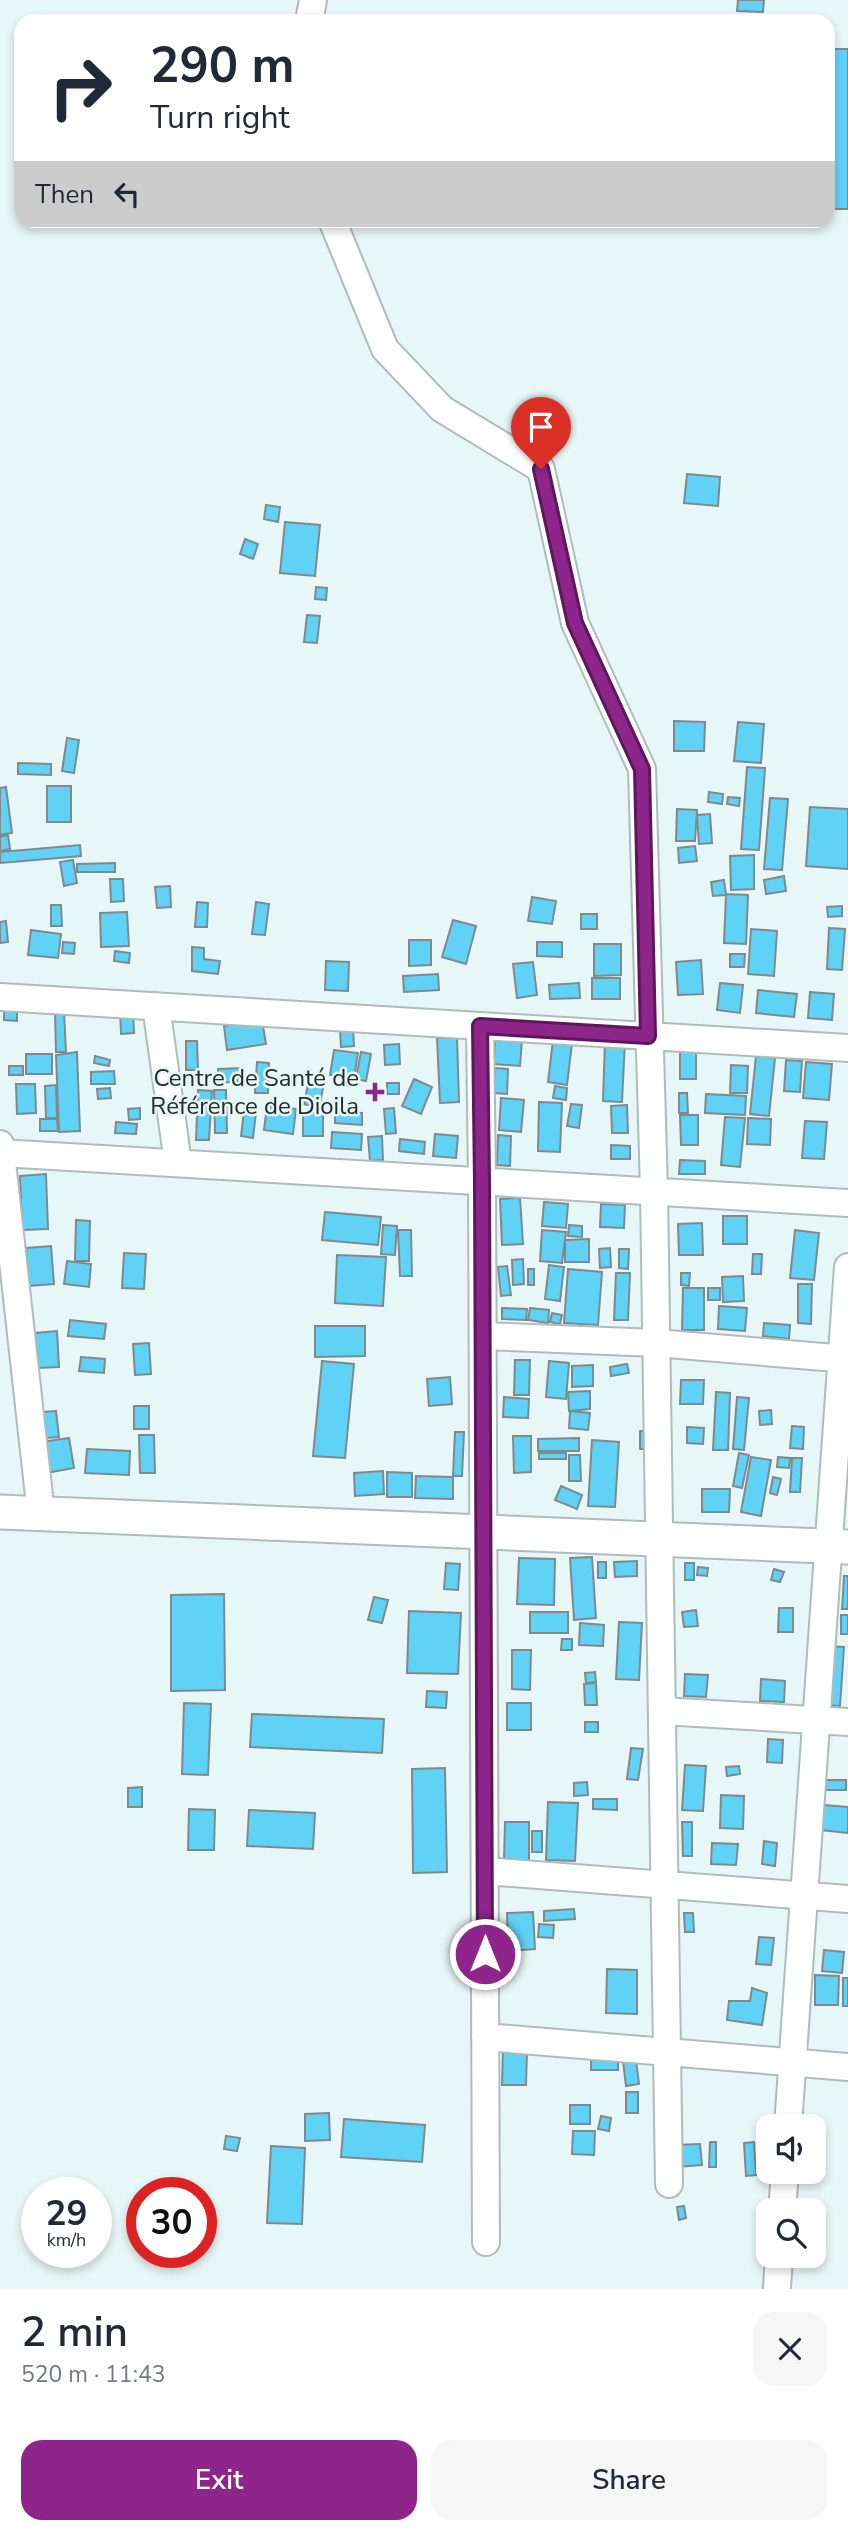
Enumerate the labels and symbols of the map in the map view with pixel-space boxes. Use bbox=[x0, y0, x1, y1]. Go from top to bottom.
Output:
pin bbox=[511, 397, 571, 469]
place label: Centre de Santé de Référence de Dioila bbox=[150, 1062, 359, 1122]
marker: Centre de Santé de Référence de Dioila bbox=[365, 1082, 385, 1102]
position arrow bbox=[448, 1917, 522, 1991]
speed limit sign: 30 bbox=[126, 2177, 217, 2268]

